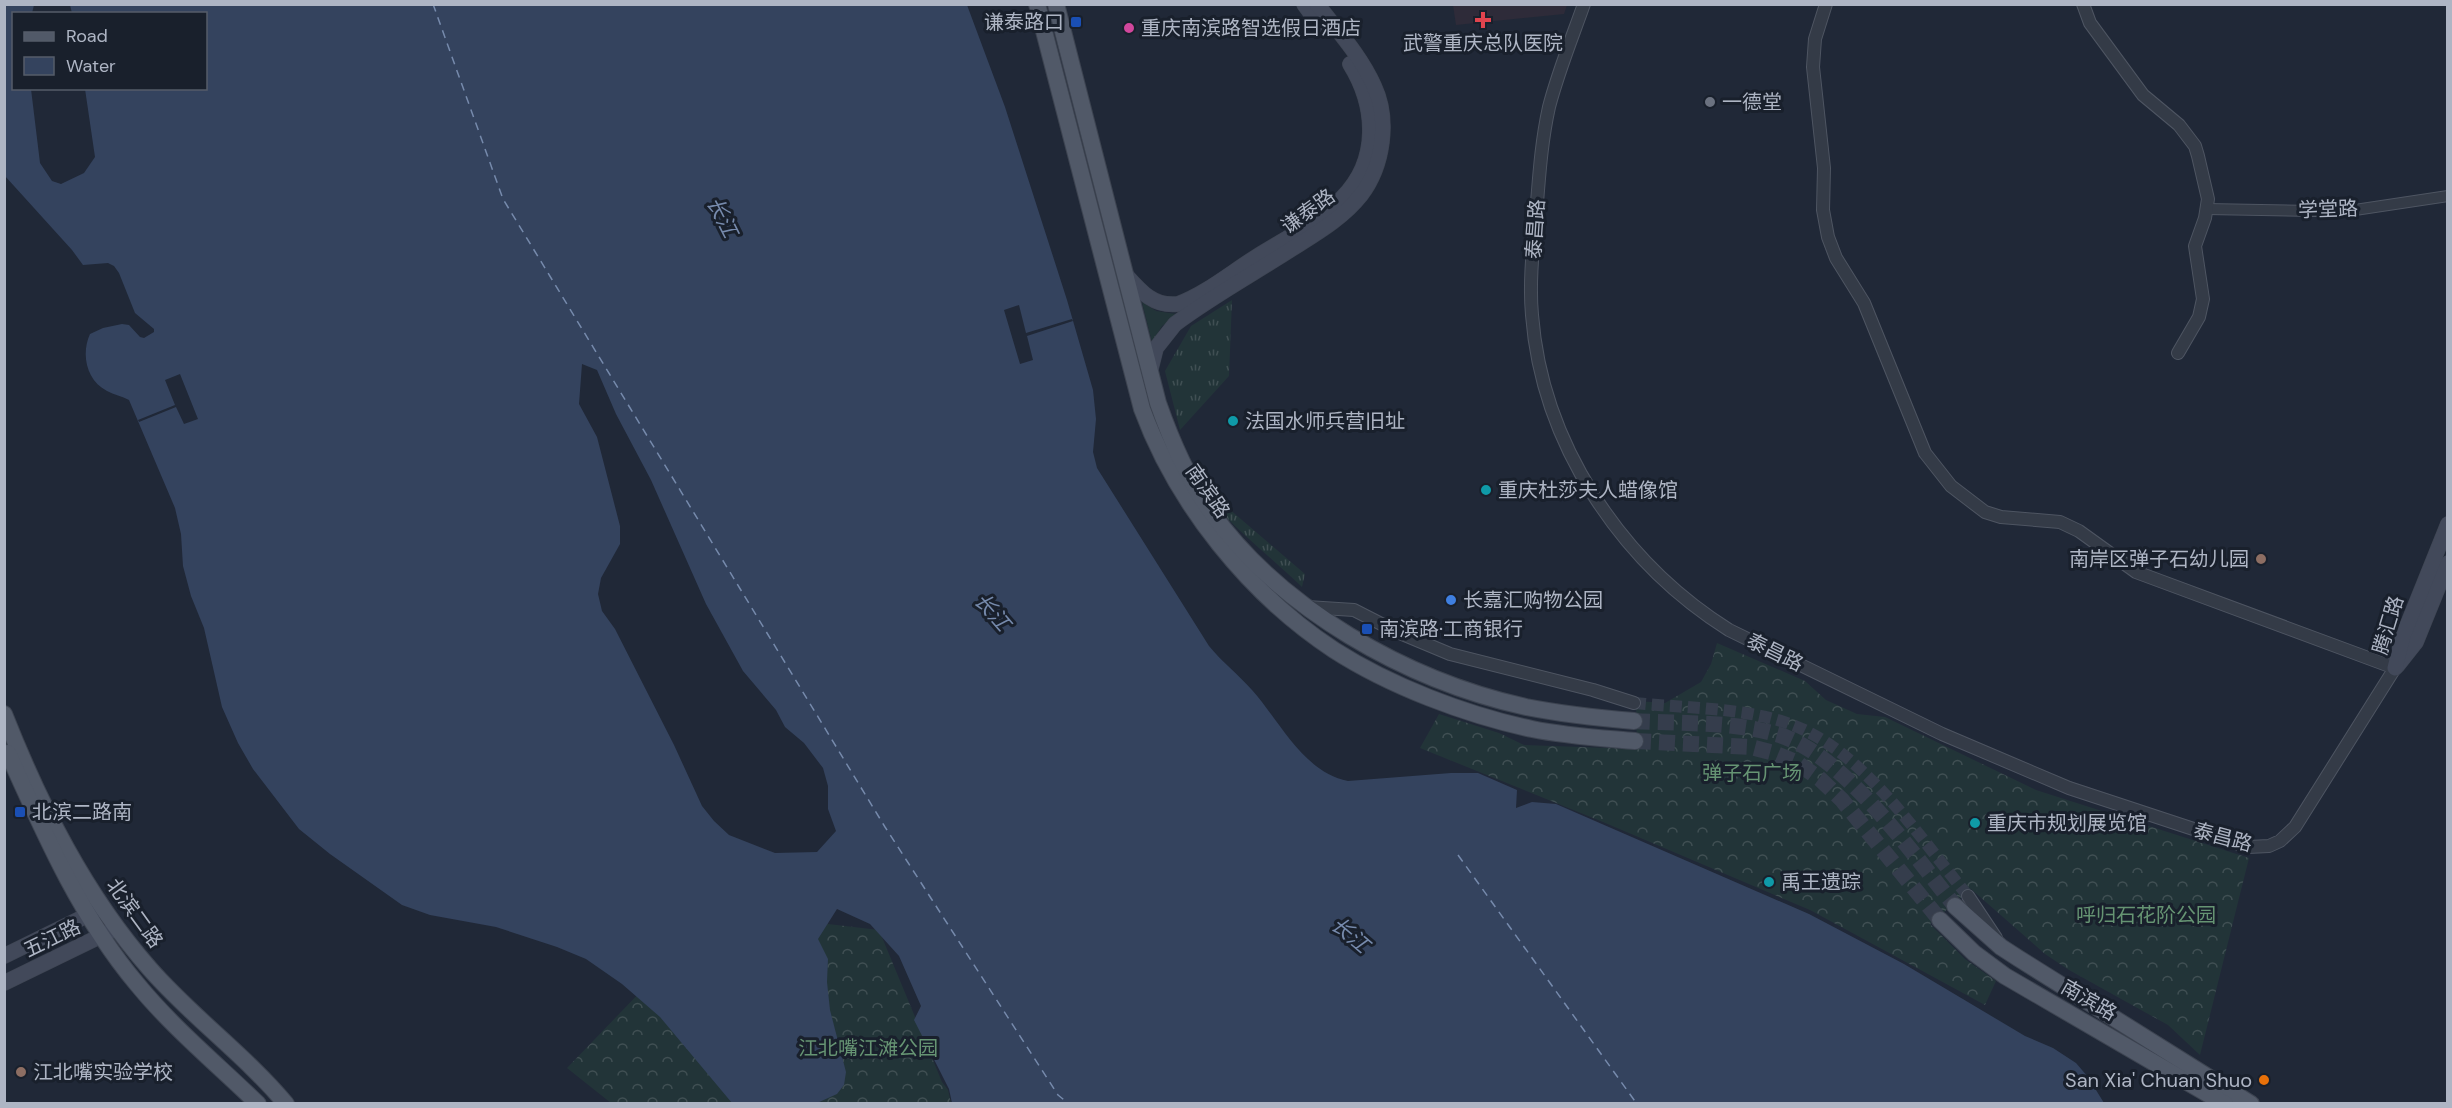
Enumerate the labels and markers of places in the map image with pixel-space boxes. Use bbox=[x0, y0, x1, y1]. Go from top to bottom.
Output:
place label: 谦泰路口 bbox=[984, 9, 1064, 35]
marker: 武警重庆总队医院 bbox=[1474, 11, 1492, 29]
marker: 谦泰路口 bbox=[1069, 15, 1083, 29]
place label: 重庆南滨路智选假日酒店 bbox=[1141, 15, 1361, 41]
marker: 重庆南滨路智选假日酒店 bbox=[1122, 21, 1136, 35]
place label: 武警重庆总队医院 bbox=[1403, 30, 1563, 56]
place label: 一德堂 bbox=[1722, 89, 1782, 115]
marker: 一德堂 bbox=[1703, 95, 1717, 109]
place label: 法国水师兵营旧址 bbox=[1245, 408, 1405, 434]
marker: 法国水师兵营旧址 bbox=[1226, 414, 1240, 428]
place label: 重庆杜莎夫人蜡像馆 bbox=[1498, 477, 1678, 503]
marker: 重庆杜莎夫人蜡像馆 bbox=[1479, 483, 1493, 497]
place label: 南岸区弹子石幼儿园 bbox=[2069, 546, 2249, 572]
marker: 南岸区弹子石幼儿园 bbox=[2254, 552, 2268, 566]
place label: 长嘉汇购物公园 bbox=[1463, 587, 1603, 613]
marker: 长嘉汇购物公园 bbox=[1444, 593, 1458, 607]
place label: 南滨路·工商银行 bbox=[1379, 616, 1523, 642]
marker: 南滨路·工商银行 bbox=[1360, 622, 1374, 636]
place label: 北滨二路南 bbox=[32, 799, 132, 825]
marker: 北滨二路南 bbox=[13, 805, 27, 819]
place label: 重庆市规划展览馆 bbox=[1987, 810, 2147, 836]
marker: 重庆市规划展览馆 bbox=[1968, 816, 1982, 830]
place label: 禹王遗踪 bbox=[1781, 869, 1861, 895]
marker: 禹王遗踪 bbox=[1762, 875, 1776, 889]
place label: 江北嘴实验学校 bbox=[33, 1059, 173, 1085]
marker: 江北嘴实验学校 bbox=[14, 1065, 28, 1079]
place label: San Xia' Chuan Shuo bbox=[2065, 1067, 2252, 1093]
marker: San Xia' Chuan Shuo bbox=[2257, 1073, 2271, 1087]

